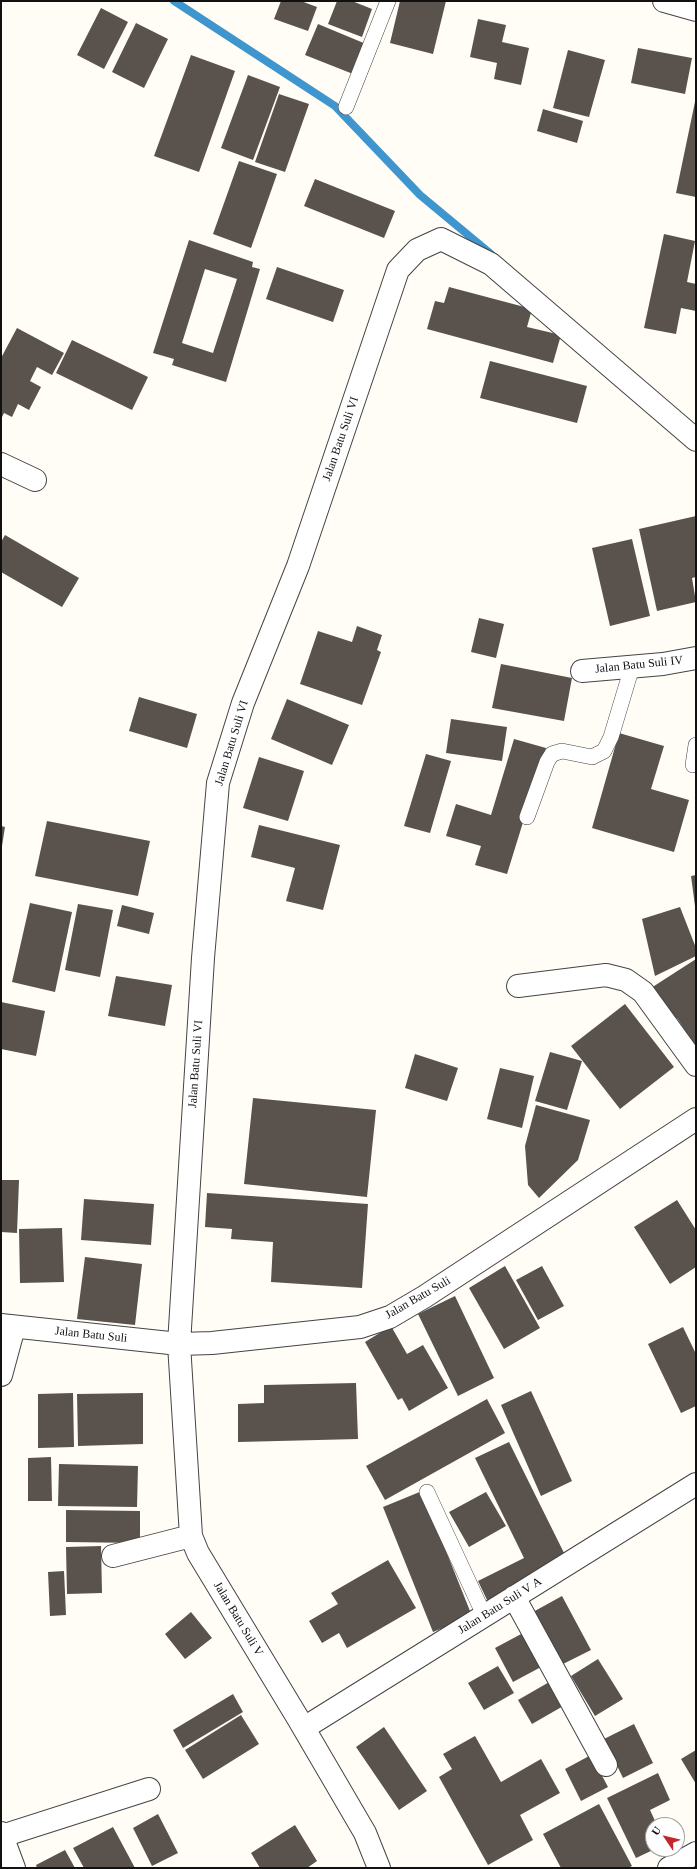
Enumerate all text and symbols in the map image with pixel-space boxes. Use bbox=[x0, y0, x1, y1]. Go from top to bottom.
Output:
street label: Jalan Batu Suli VI bbox=[320, 395, 362, 483]
street label: Jalan Batu Suli IV bbox=[594, 653, 684, 677]
street label: Jalan Batu Suli VI bbox=[212, 699, 252, 787]
street label: Jalan Batu Suli VI bbox=[186, 1019, 206, 1109]
street label: Jalan Batu Suli bbox=[383, 1274, 453, 1322]
street label: Jalan Batu Suli bbox=[54, 1324, 128, 1346]
street label: Jalan Batu Suli V A bbox=[455, 1574, 545, 1638]
street label: Jalan Batu Suli V bbox=[210, 1579, 266, 1659]
north arrow bbox=[645, 1817, 685, 1857]
text: U bbox=[649, 1824, 663, 1837]

